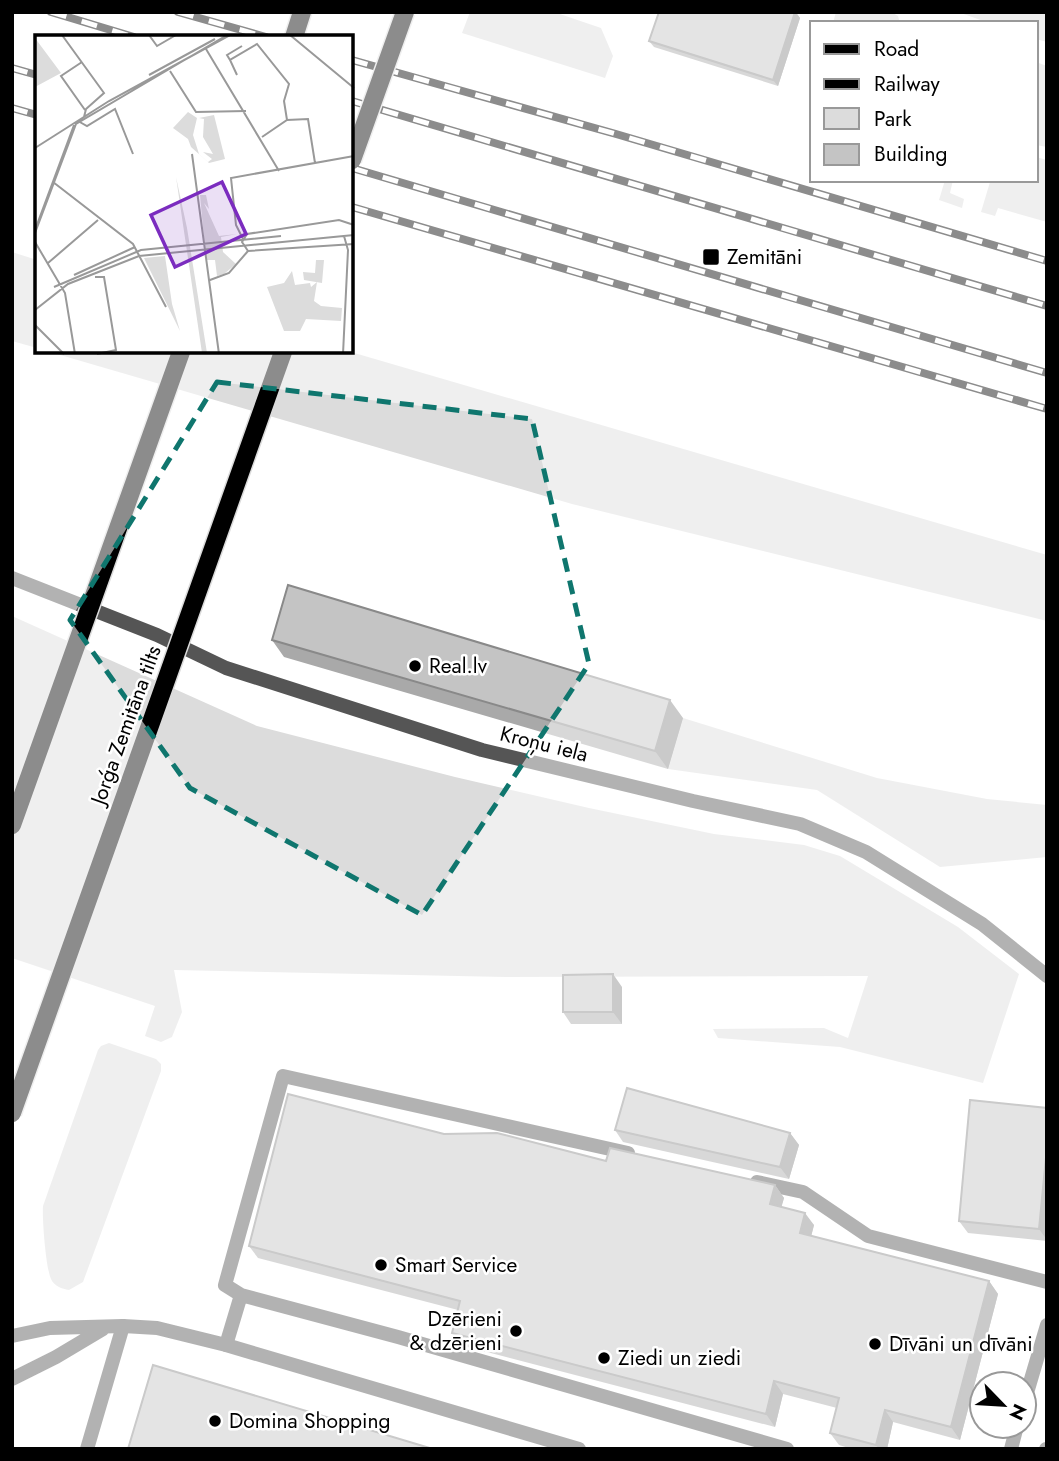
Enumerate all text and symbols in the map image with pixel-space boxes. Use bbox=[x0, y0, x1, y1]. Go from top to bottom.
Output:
legend bbox=[810, 21, 1038, 182]
text: Road bbox=[874, 34, 919, 64]
inset map bbox=[35, 35, 354, 354]
text: Railway bbox=[874, 69, 940, 99]
text: Park bbox=[874, 104, 912, 134]
text: Building bbox=[874, 139, 947, 169]
place label: Zemitāni bbox=[727, 242, 802, 272]
marker: Zemitāni bbox=[701, 247, 721, 267]
street label: Jorģa Zemitāna tilts bbox=[82, 641, 169, 811]
place label: Real.lv bbox=[429, 651, 488, 681]
marker: Real.lv bbox=[407, 658, 423, 674]
street label: Kroņu iela bbox=[497, 719, 591, 769]
place label: Smart Service bbox=[395, 1250, 517, 1280]
marker: Smart Service bbox=[373, 1257, 389, 1273]
place label: Dzērieni & dzērieni bbox=[409, 1304, 502, 1358]
marker: Dzērieni & dzērieni bbox=[508, 1323, 524, 1339]
place label: Dīvāni un dīvāni bbox=[889, 1329, 1033, 1359]
marker: Dīvāni un dīvāni bbox=[867, 1336, 883, 1352]
place label: Ziedi un ziedi bbox=[618, 1343, 741, 1373]
marker: Ziedi un ziedi bbox=[596, 1350, 612, 1366]
north arrow bbox=[968, 1370, 1038, 1440]
text: N bbox=[1003, 1399, 1033, 1425]
place label: Domina Shopping bbox=[229, 1406, 390, 1436]
marker: Domina Shopping bbox=[207, 1413, 223, 1429]

